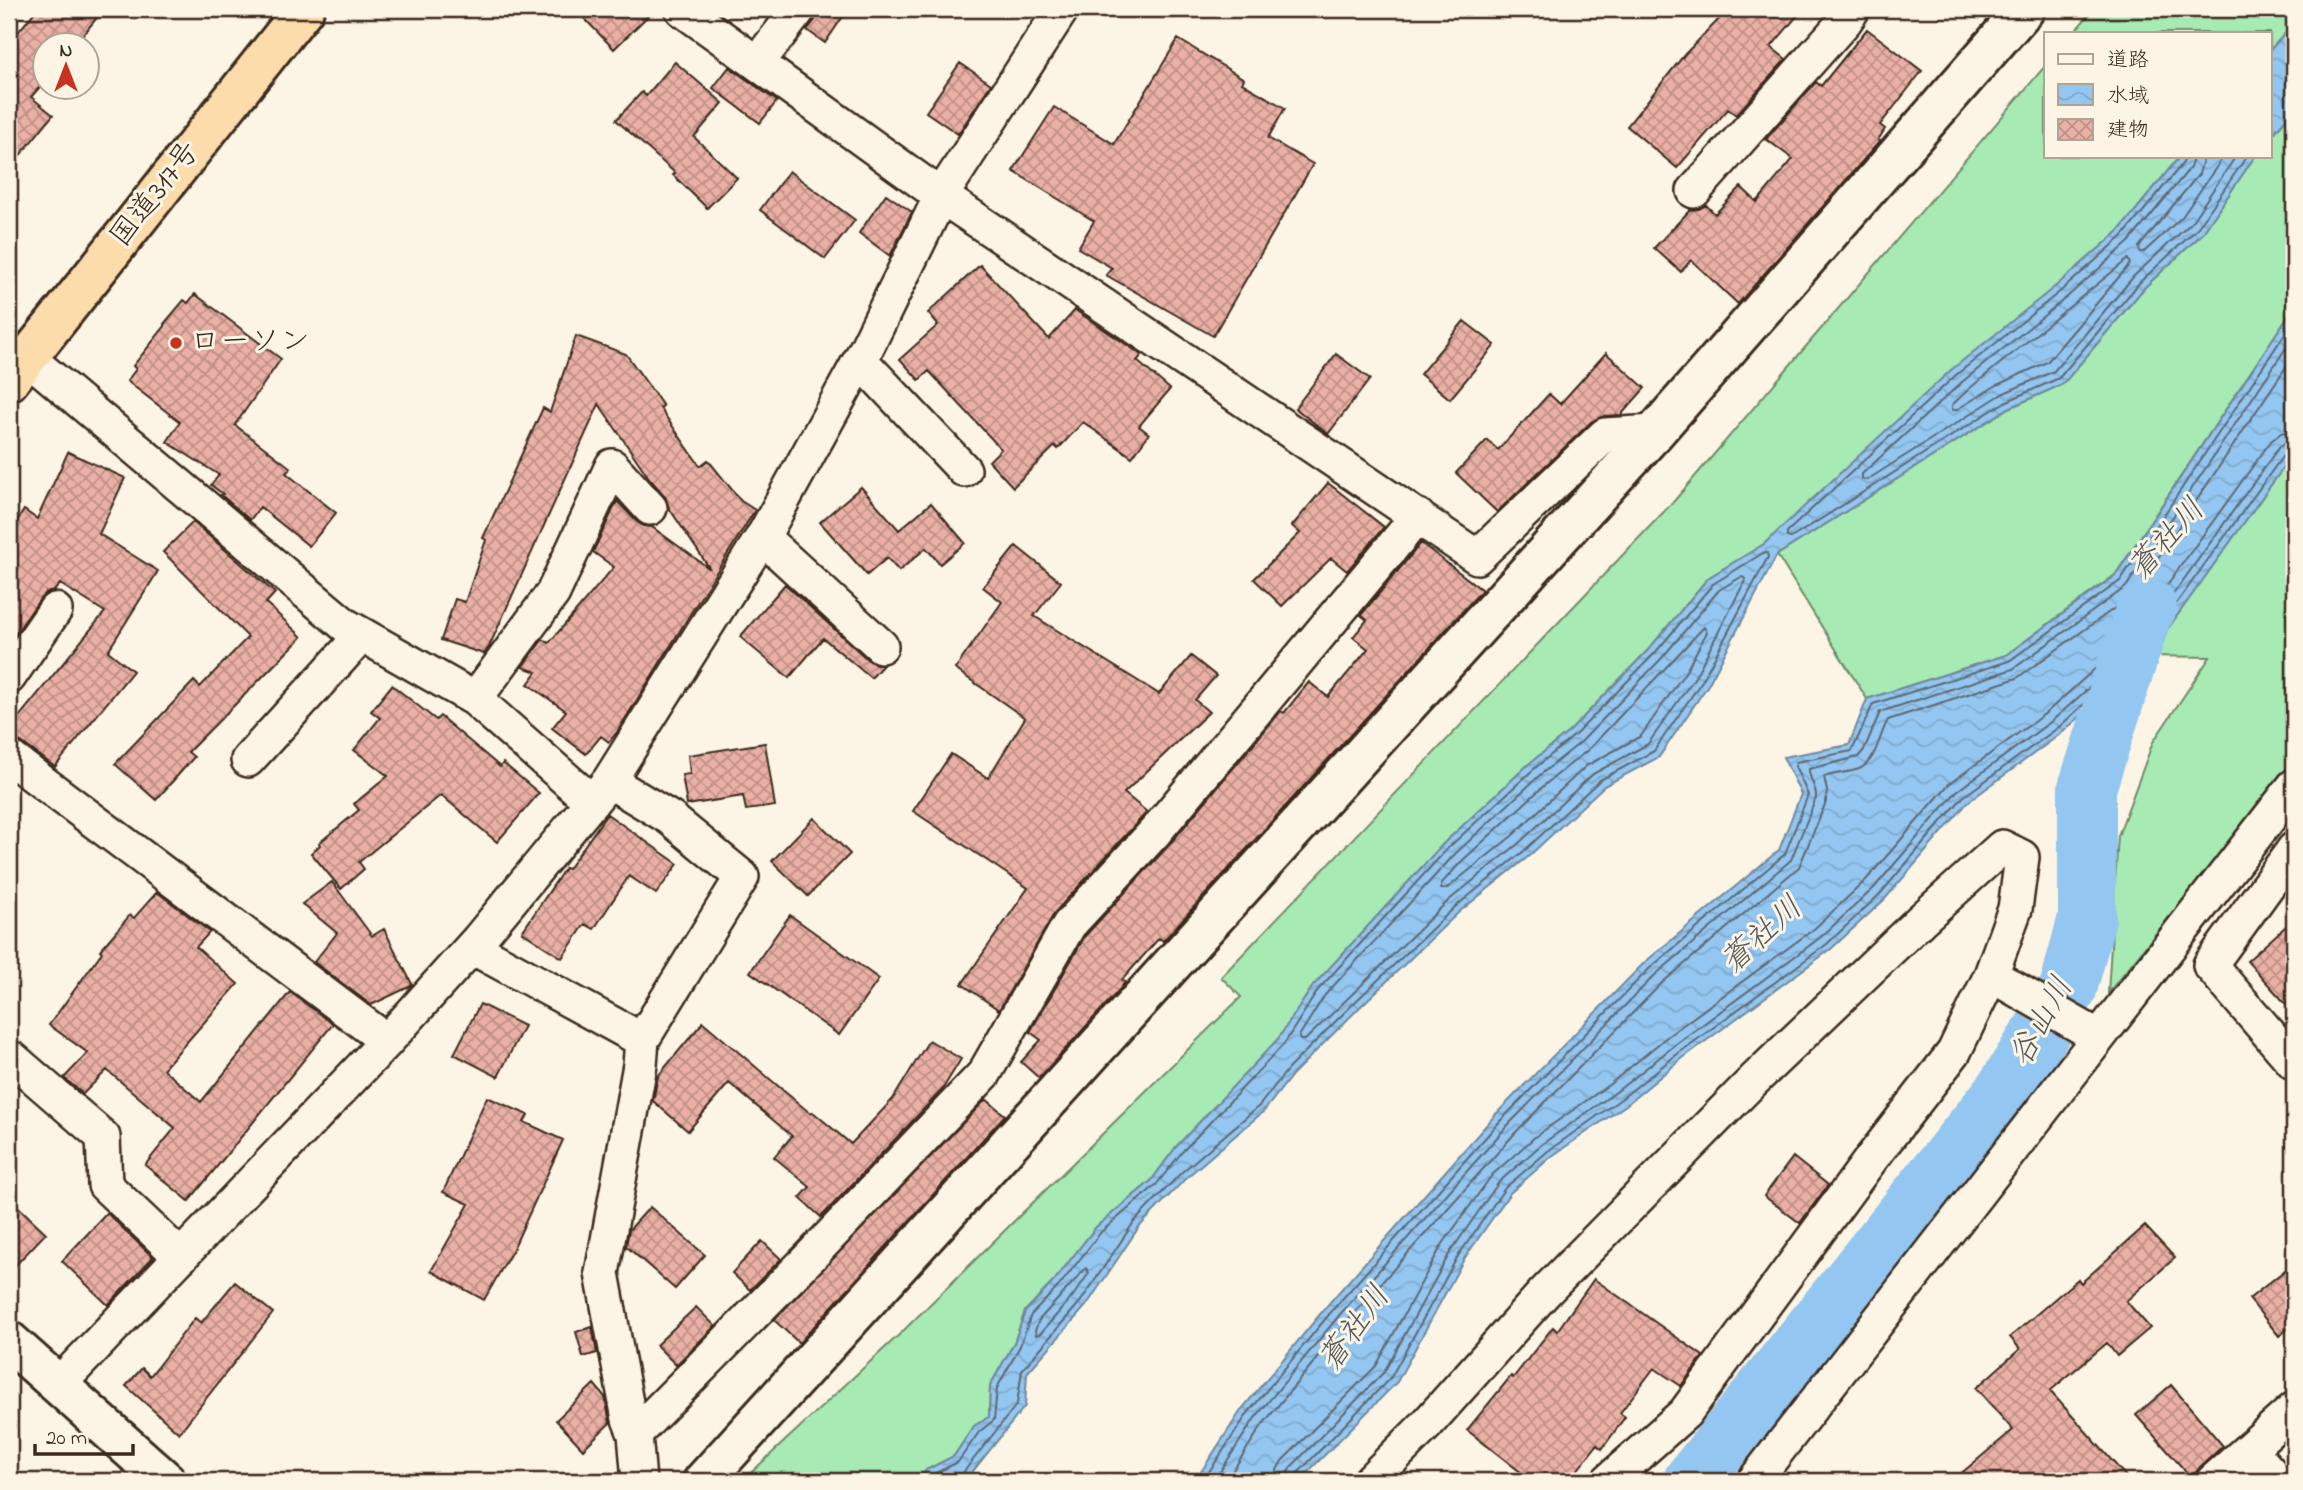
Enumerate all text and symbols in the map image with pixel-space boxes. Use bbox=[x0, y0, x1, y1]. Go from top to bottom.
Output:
north arrow bbox=[32, 32, 102, 102]
legend bbox=[2044, 32, 2272, 158]
text: N bbox=[60, 38, 73, 65]
text: 道路 bbox=[2107, 46, 2149, 76]
text: 水域 bbox=[2107, 82, 2149, 112]
text: 建物 bbox=[2107, 116, 2149, 146]
street label: 国道317号 bbox=[100, 132, 212, 258]
place label: ローソン bbox=[190, 321, 310, 365]
marker: ローソン bbox=[168, 335, 184, 351]
water label: 蒼社川 bbox=[2118, 489, 2218, 591]
water label: 蒼社川 bbox=[1712, 886, 1814, 986]
water label: 谷山川 bbox=[1999, 969, 2087, 1075]
water label: 蒼社川 bbox=[1309, 1276, 1403, 1382]
scale bar bbox=[35, 1413, 133, 1457]
text: 20 m bbox=[46, 1424, 87, 1454]

